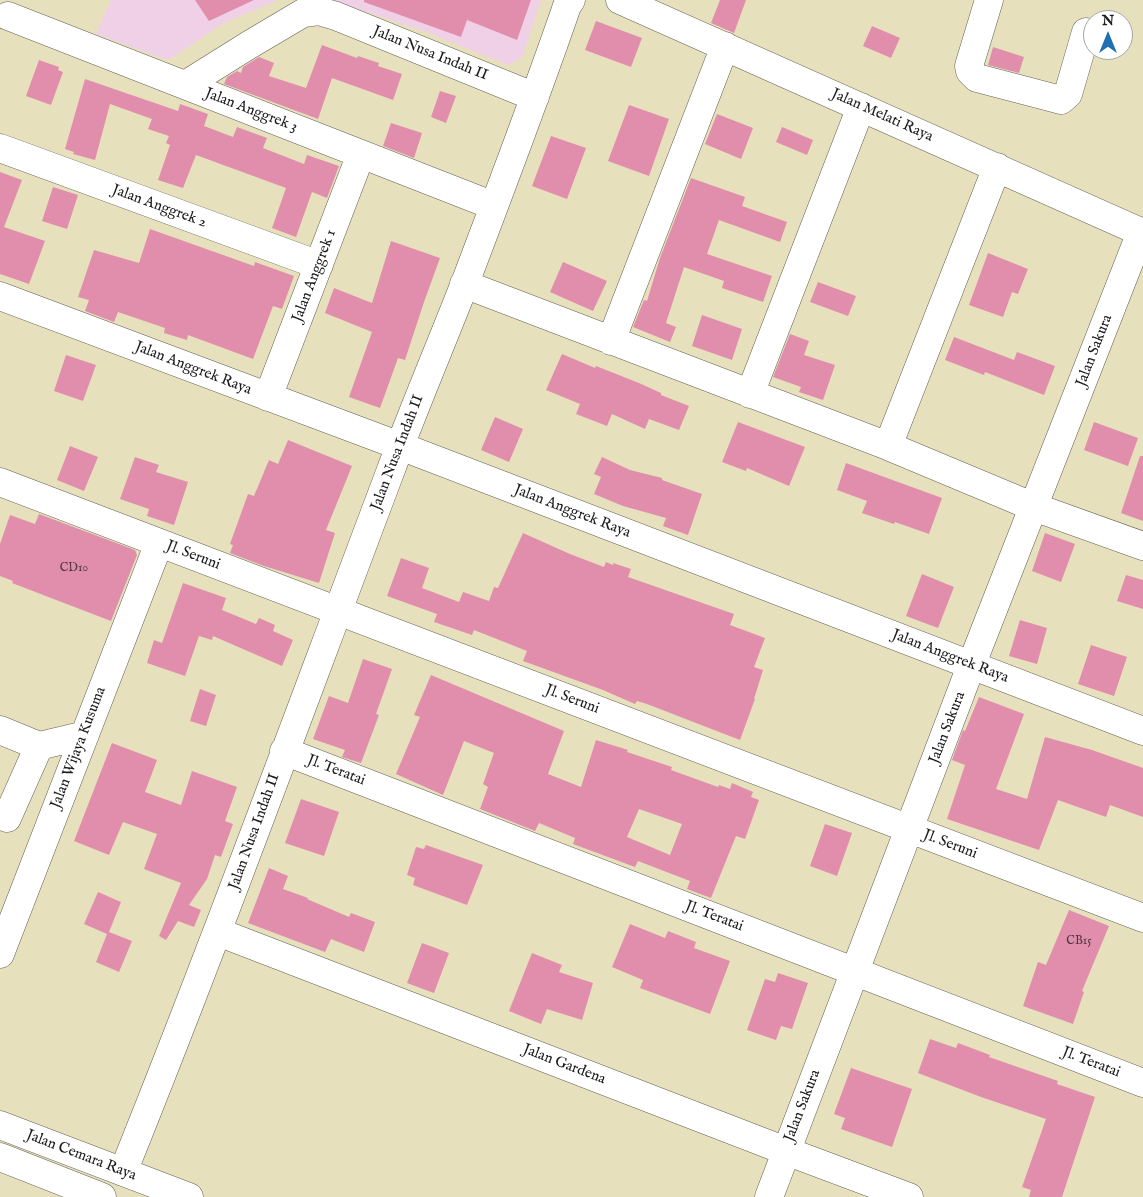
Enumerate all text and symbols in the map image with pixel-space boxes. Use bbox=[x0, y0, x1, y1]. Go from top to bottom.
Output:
north arrow bbox=[1083, 10, 1133, 60]
text: N bbox=[1102, 12, 1114, 30]
street label: Jalan Nusa Indah II bbox=[370, 23, 490, 85]
street label: Jalan Anggrek 3 bbox=[202, 85, 300, 137]
street label: Jalan Melati Raya bbox=[828, 86, 936, 146]
street label: Jalan Anggrek 2 bbox=[109, 182, 209, 232]
street label: Jalan Anggrek 1 bbox=[289, 227, 341, 325]
street label: Jalan Sakura bbox=[1073, 312, 1117, 390]
street label: Jalan Anggrek Raya bbox=[132, 338, 254, 400]
street label: Jalan Nusa Indah II bbox=[368, 393, 428, 513]
street label: Jalan Anggrek Raya bbox=[511, 481, 633, 543]
street label: Jl. Seruni bbox=[163, 537, 223, 575]
house number: CD10 bbox=[60, 562, 88, 576]
street label: Jalan Anggrek Raya bbox=[889, 626, 1011, 688]
street label: Jl. Seruni bbox=[542, 681, 602, 719]
street label: Jalan Wijaya Kusuma bbox=[47, 685, 111, 811]
street label: Jalan Sakura bbox=[926, 689, 970, 767]
street label: Jl. Teratai bbox=[304, 752, 368, 790]
street label: Jalan Nusa Indah II bbox=[226, 771, 284, 893]
street label: Jl. Seruni bbox=[920, 826, 980, 864]
street label: Jl. Teratai bbox=[682, 898, 746, 936]
house number: CB15 bbox=[1066, 935, 1092, 949]
street label: Jalan Gardena bbox=[520, 1041, 608, 1089]
street label: Jl. Teratai bbox=[1059, 1044, 1123, 1082]
street label: Jalan Sakura bbox=[781, 1067, 825, 1145]
street label: Jalan Cemara Raya bbox=[23, 1127, 139, 1185]

